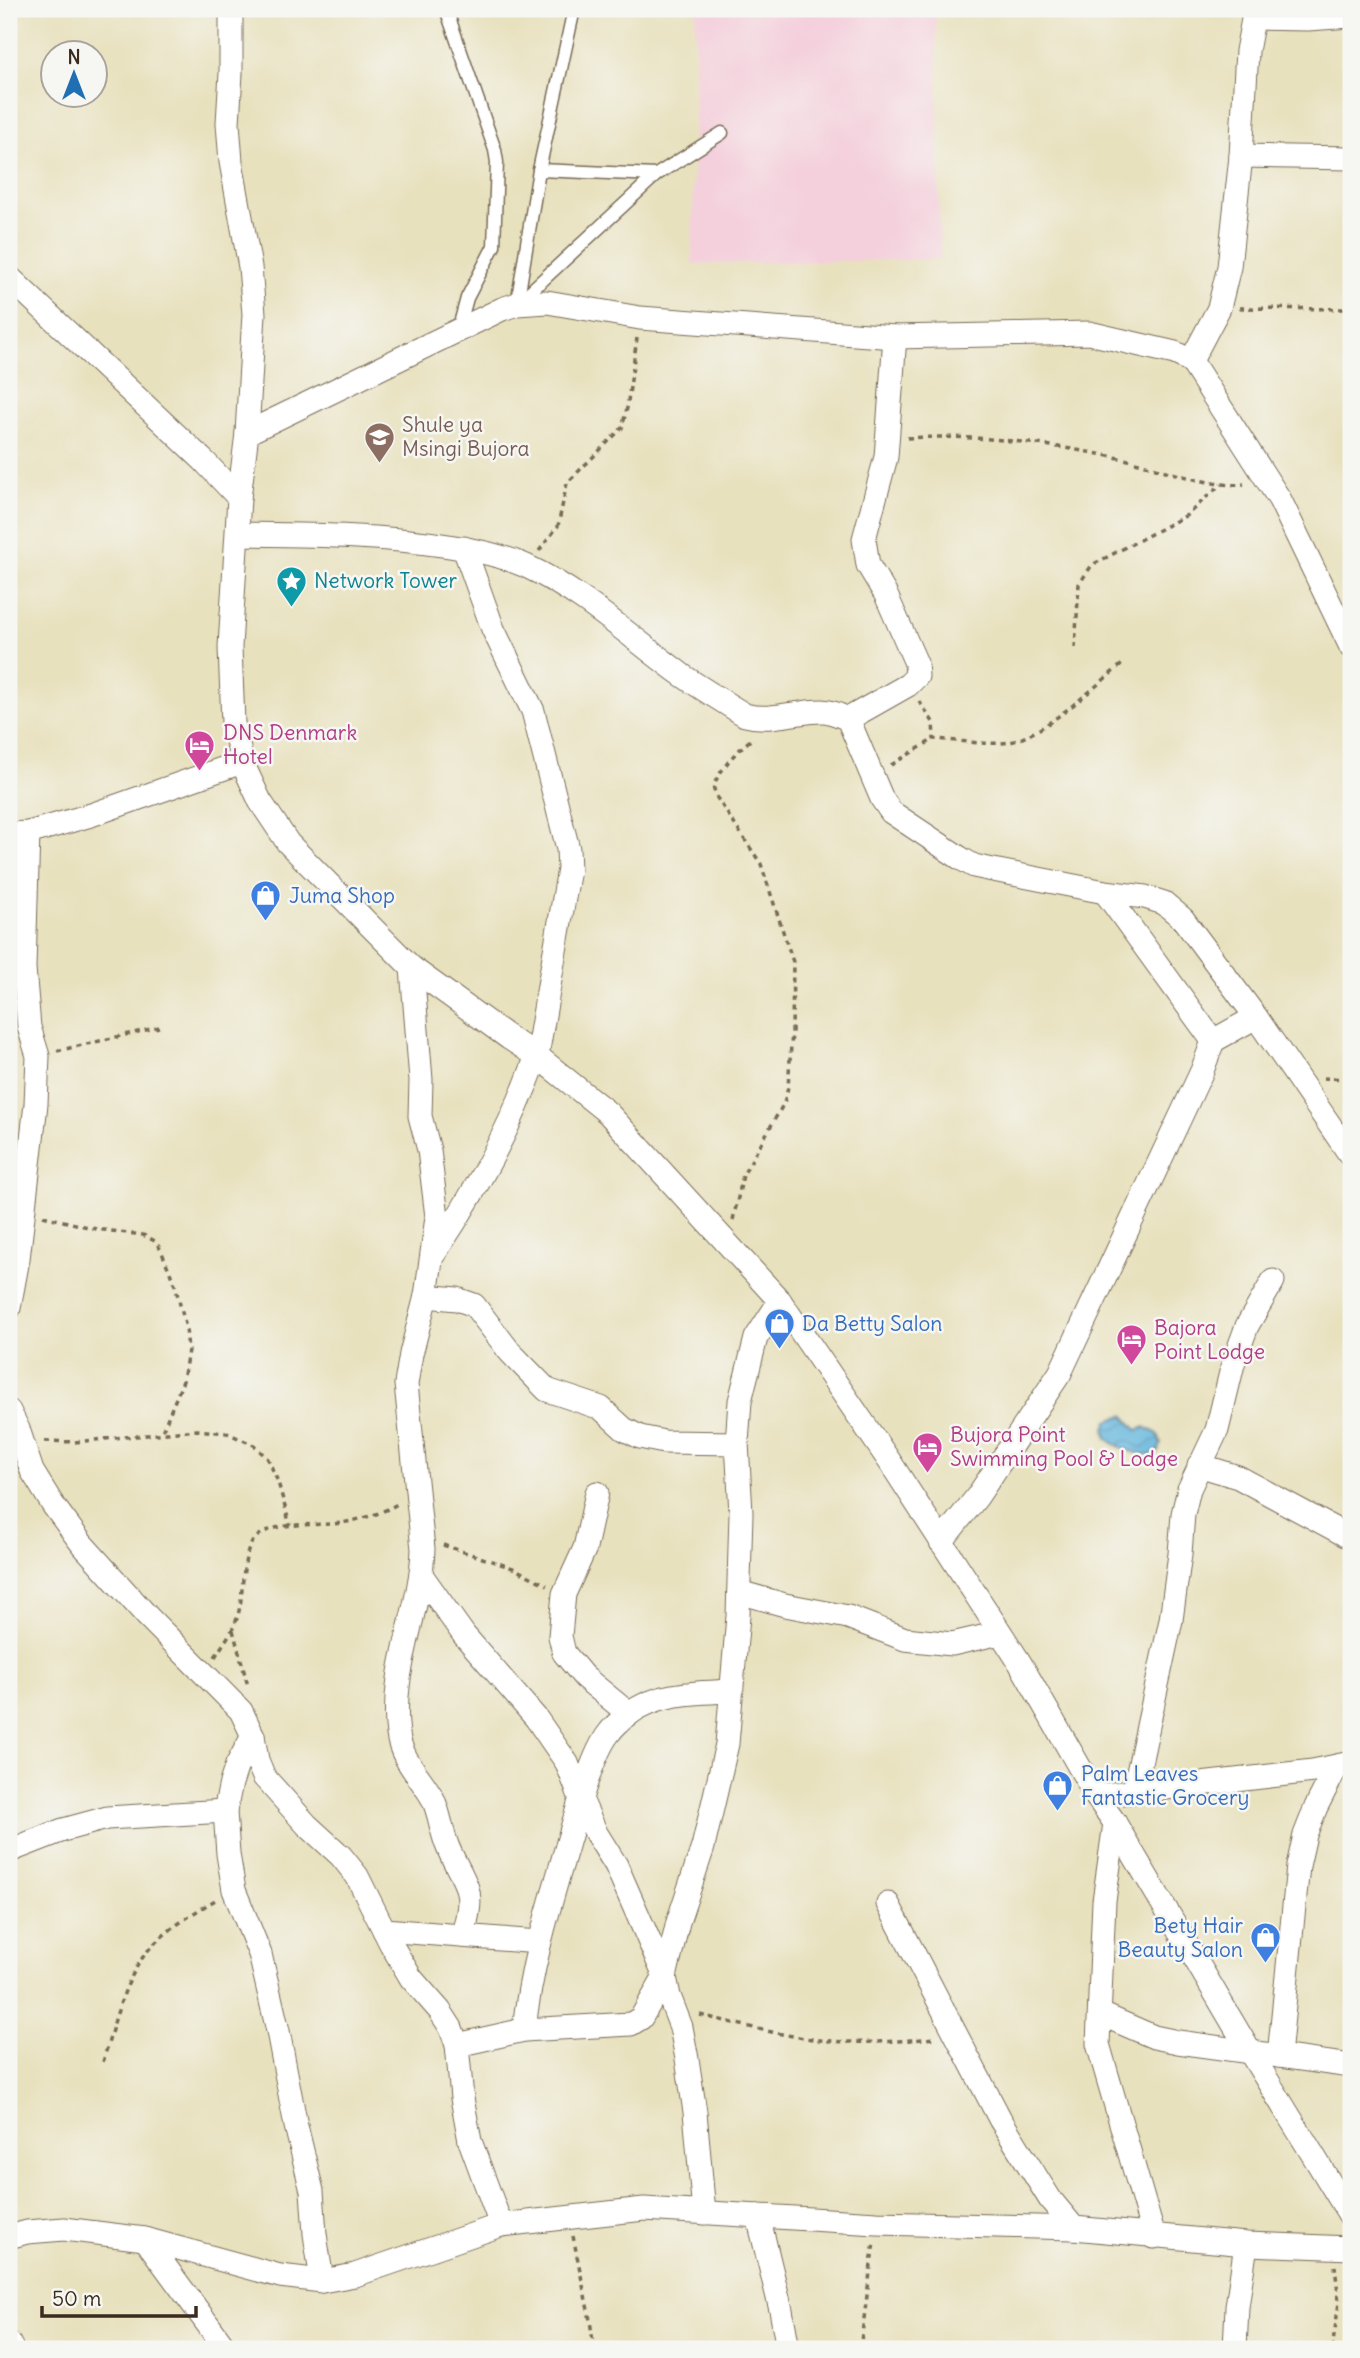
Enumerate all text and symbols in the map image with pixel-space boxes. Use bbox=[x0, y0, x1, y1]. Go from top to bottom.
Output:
north arrow bbox=[38, 38, 108, 108]
text: N bbox=[67, 45, 81, 69]
place label: Shule ya Msingi Bujora bbox=[402, 411, 530, 462]
school or university icon: Shule ya Msingi Bujora bbox=[362, 420, 396, 464]
place icon: Network Tower bbox=[274, 564, 308, 608]
place label: Network Tower bbox=[314, 567, 458, 594]
place label: DNS Denmark Hotel bbox=[223, 719, 357, 770]
hotel icon: DNS Denmark Hotel bbox=[183, 728, 217, 772]
shop icon: Juma Shop bbox=[249, 879, 283, 923]
place label: Juma Shop bbox=[289, 882, 395, 909]
shop icon: Da Betty Salon bbox=[762, 1307, 796, 1351]
place label: Da Betty Salon bbox=[802, 1310, 942, 1337]
place label: Bajora Point Lodge bbox=[1154, 1314, 1265, 1365]
hotel icon: Bajora Point Lodge bbox=[1114, 1323, 1148, 1367]
place label: Bujora Point Swimming Pool & Lodge bbox=[950, 1421, 1178, 1472]
hotel icon: Bujora Point Swimming Pool & Lodge bbox=[910, 1430, 944, 1474]
place label: Palm Leaves Fantastic Grocery bbox=[1081, 1760, 1249, 1811]
shop icon: Palm Leaves Fantastic Grocery bbox=[1041, 1769, 1075, 1813]
place label: Bety Hair Beauty Salon bbox=[1117, 1912, 1243, 1963]
shop icon: Bety Hair Beauty Salon bbox=[1249, 1921, 1283, 1965]
scale bar bbox=[42, 2274, 196, 2318]
text: 50 m bbox=[52, 2285, 101, 2312]

